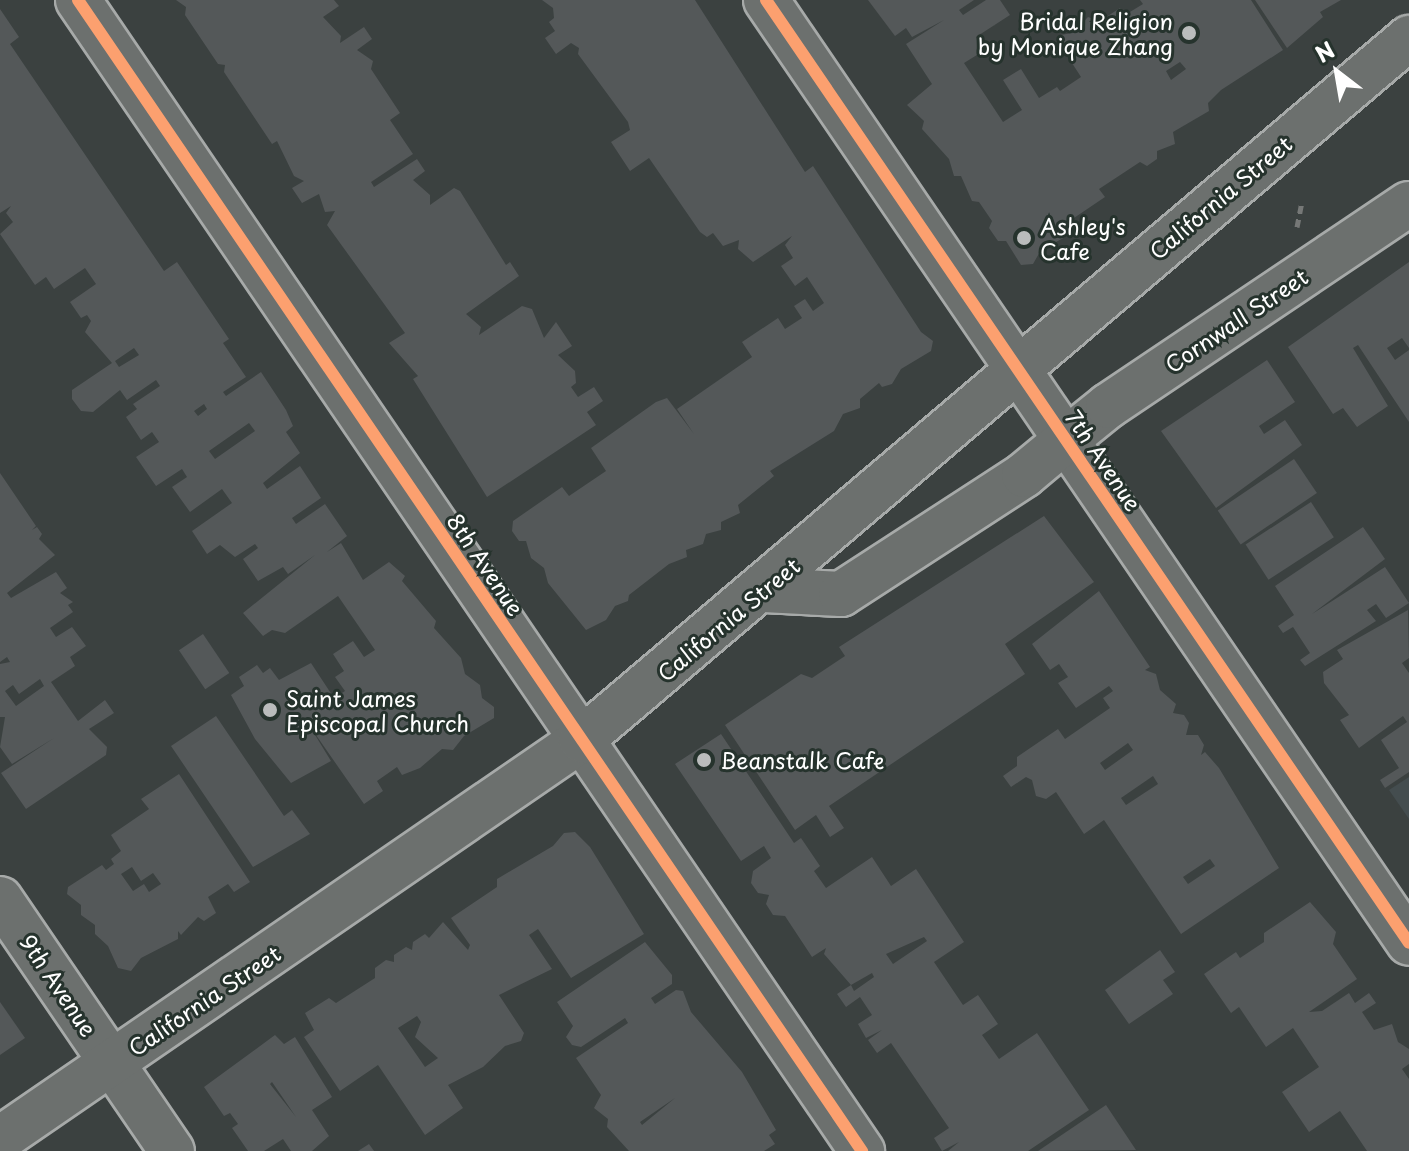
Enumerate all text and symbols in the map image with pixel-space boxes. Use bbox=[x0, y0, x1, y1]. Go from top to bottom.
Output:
place label: Bridal Religion by Monique Zhang bbox=[978, 7, 1173, 58]
marker: Bridal Religion by Monique Zhang bbox=[1180, 24, 1198, 42]
north arrow bbox=[1297, 32, 1377, 112]
text: N bbox=[1308, 32, 1340, 70]
street label: California Street bbox=[1143, 130, 1297, 264]
place label: Ashley's Cafe bbox=[1040, 212, 1126, 264]
marker: Ashley's Cafe bbox=[1015, 229, 1033, 247]
street label: Cornwall Street bbox=[1159, 262, 1313, 378]
street label: 7th Avenue bbox=[1060, 404, 1148, 516]
street label: 8th Avenue bbox=[442, 507, 530, 621]
street label: California Street bbox=[651, 552, 805, 686]
place label: Saint James Episcopal Church bbox=[286, 684, 469, 736]
marker: Saint James Episcopal Church bbox=[261, 701, 279, 719]
place label: Beanstalk Cafe bbox=[720, 747, 885, 773]
marker: Beanstalk Cafe bbox=[695, 751, 713, 769]
street label: 9th Avenue bbox=[15, 929, 103, 1041]
street label: California Street bbox=[123, 939, 285, 1061]

